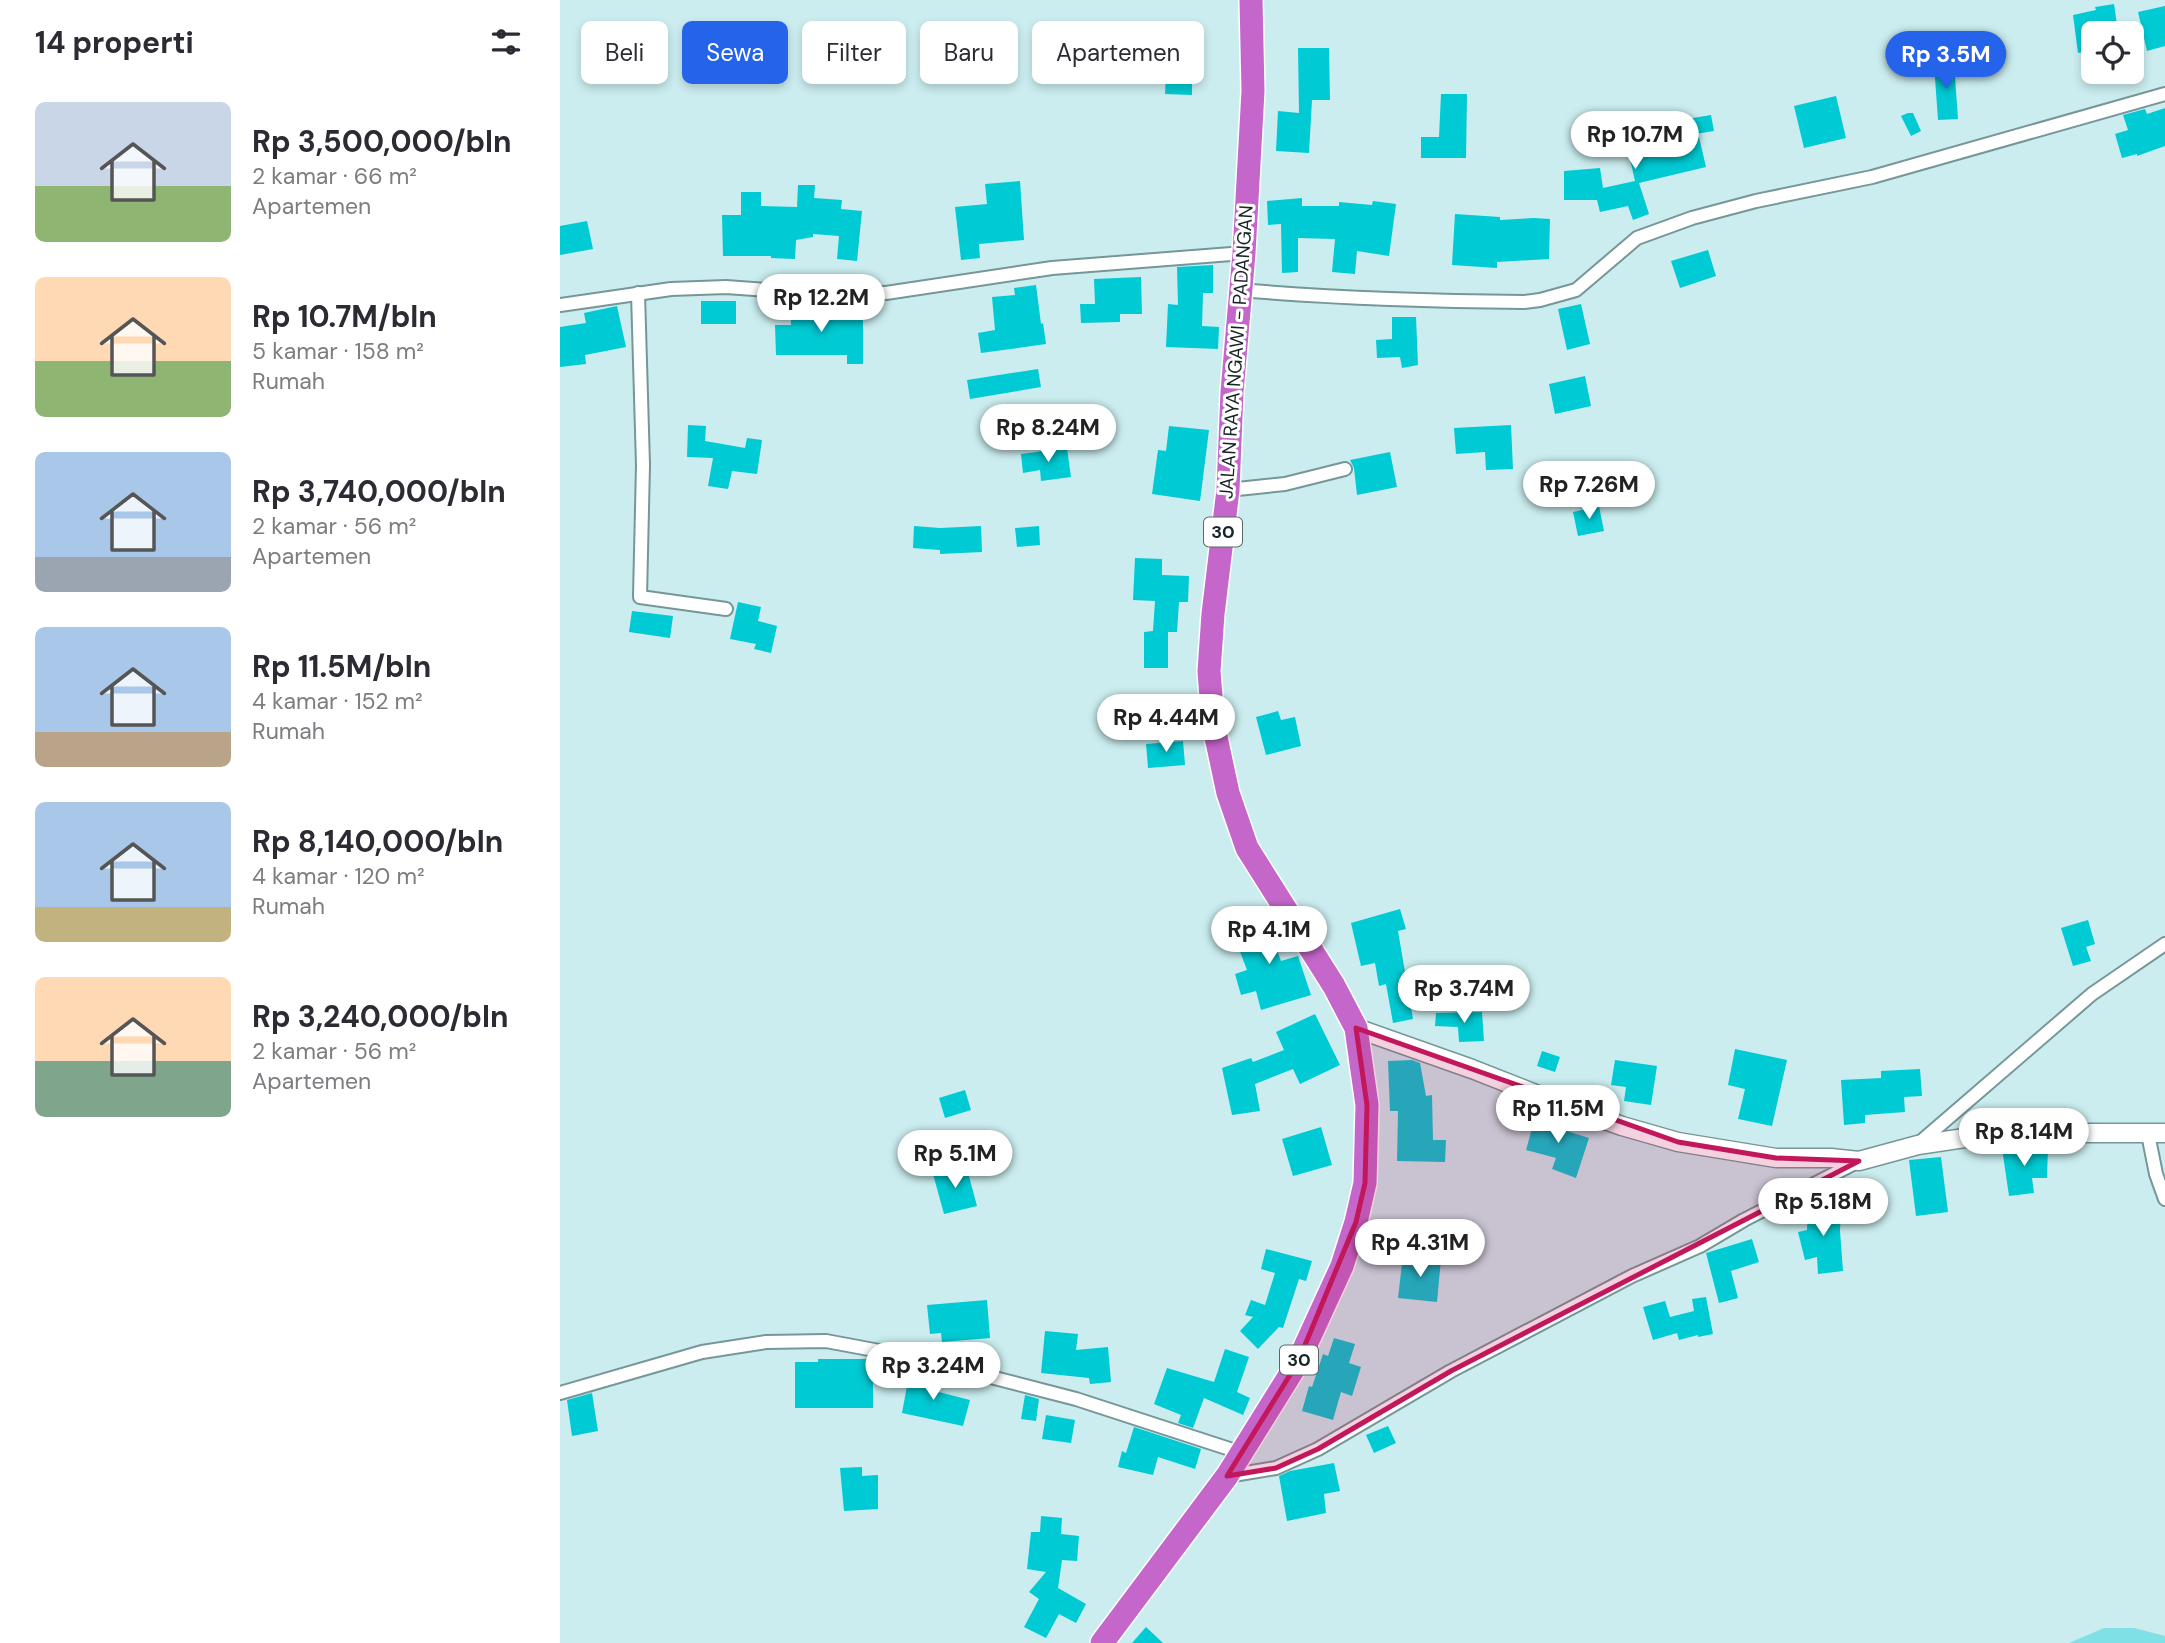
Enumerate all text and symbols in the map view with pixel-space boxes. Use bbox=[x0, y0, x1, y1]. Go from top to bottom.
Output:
chip: Beli bbox=[581, 21, 668, 84]
chip: Sewa bbox=[682, 21, 788, 84]
chip: Filter bbox=[802, 21, 906, 84]
chip: Baru bbox=[920, 21, 1018, 84]
chip: Apartemen bbox=[1032, 21, 1204, 84]
map controls bbox=[2081, 21, 2144, 84]
button: locate bbox=[2081, 21, 2144, 84]
text: 14 properti bbox=[35, 23, 194, 62]
icon: filters bbox=[487, 23, 525, 61]
pin: Rp 3.5M bbox=[1881, 32, 2011, 91]
text: Rp 3.5M bbox=[1901, 39, 1991, 69]
pin: Rp 10.7M bbox=[1563, 111, 1707, 171]
text: Rp 10.7M bbox=[1587, 119, 1683, 149]
text: Rp 3,500,000/bln bbox=[252, 122, 512, 161]
icon: home bbox=[91, 130, 175, 214]
text: 2 kamar · 66 m² bbox=[252, 161, 417, 191]
text: Apartemen bbox=[252, 191, 371, 221]
street label: JALAN RAYA NGAWI - PADANGAN bbox=[1213, 204, 1259, 500]
pin: Rp 12.2M bbox=[749, 274, 893, 334]
text: Rp 12.2M bbox=[773, 282, 869, 312]
text: Rp 10.7M/bln bbox=[252, 297, 437, 336]
icon: home bbox=[91, 305, 175, 389]
text: 5 kamar · 158 m² bbox=[252, 336, 424, 366]
text: Rumah bbox=[252, 366, 325, 396]
pin: Rp 8.24M bbox=[976, 405, 1120, 464]
text: Rp 8.24M bbox=[996, 412, 1100, 442]
pin: Rp 7.26M bbox=[1517, 462, 1661, 521]
text: Rp 7.26M bbox=[1539, 469, 1639, 499]
text: Rp 3,740,000/bln bbox=[252, 472, 506, 511]
icon: home bbox=[91, 480, 175, 564]
text: 2 kamar · 56 m² bbox=[252, 511, 416, 541]
road number: 30 bbox=[1204, 518, 1242, 546]
text: Apartemen bbox=[252, 541, 371, 571]
text: Rp 11.5M/bln bbox=[252, 647, 431, 686]
icon: home bbox=[91, 655, 175, 739]
text: 4 kamar · 152 m² bbox=[252, 686, 423, 716]
pin: Rp 4.44M bbox=[1094, 694, 1238, 754]
text: Rp 4.44M bbox=[1113, 702, 1219, 732]
text: Rumah bbox=[252, 716, 325, 746]
text: Rp 8,140,000/bln bbox=[252, 822, 503, 861]
icon: home bbox=[91, 830, 175, 914]
text: 4 kamar · 120 m² bbox=[252, 861, 425, 891]
text: Rumah bbox=[252, 891, 325, 921]
pin: Rp 4.1M bbox=[1204, 906, 1334, 966]
text: Rp 4.1M bbox=[1227, 914, 1311, 944]
pin: Rp 3.74M bbox=[1392, 965, 1536, 1025]
text: Rp 3.74M bbox=[1414, 973, 1514, 1003]
text: Rp 3,240,000/bln bbox=[252, 997, 508, 1036]
icon: home bbox=[91, 1005, 175, 1089]
text: 2 kamar · 56 m² bbox=[252, 1036, 416, 1066]
text: Apartemen bbox=[252, 1066, 371, 1096]
pin: Rp 11.5M bbox=[1486, 1086, 1630, 1145]
text: Rp 11.5M bbox=[1512, 1093, 1604, 1123]
pin: Rp 8.14M bbox=[1952, 1108, 2096, 1168]
text: Rp 8.14M bbox=[1975, 1116, 2073, 1146]
pin: Rp 5.1M bbox=[890, 1130, 1020, 1190]
text: Rp 5.1M bbox=[913, 1138, 997, 1168]
pin: Rp 5.18M bbox=[1751, 1178, 1895, 1238]
text: Rp 5.18M bbox=[1774, 1186, 1872, 1216]
pin: Rp 4.31M bbox=[1348, 1220, 1492, 1279]
text: Rp 4.31M bbox=[1371, 1227, 1469, 1257]
pin: Rp 3.24M bbox=[861, 1342, 1005, 1402]
road number: 30 bbox=[1280, 1345, 1318, 1374]
text: Rp 3.24M bbox=[881, 1350, 985, 1380]

